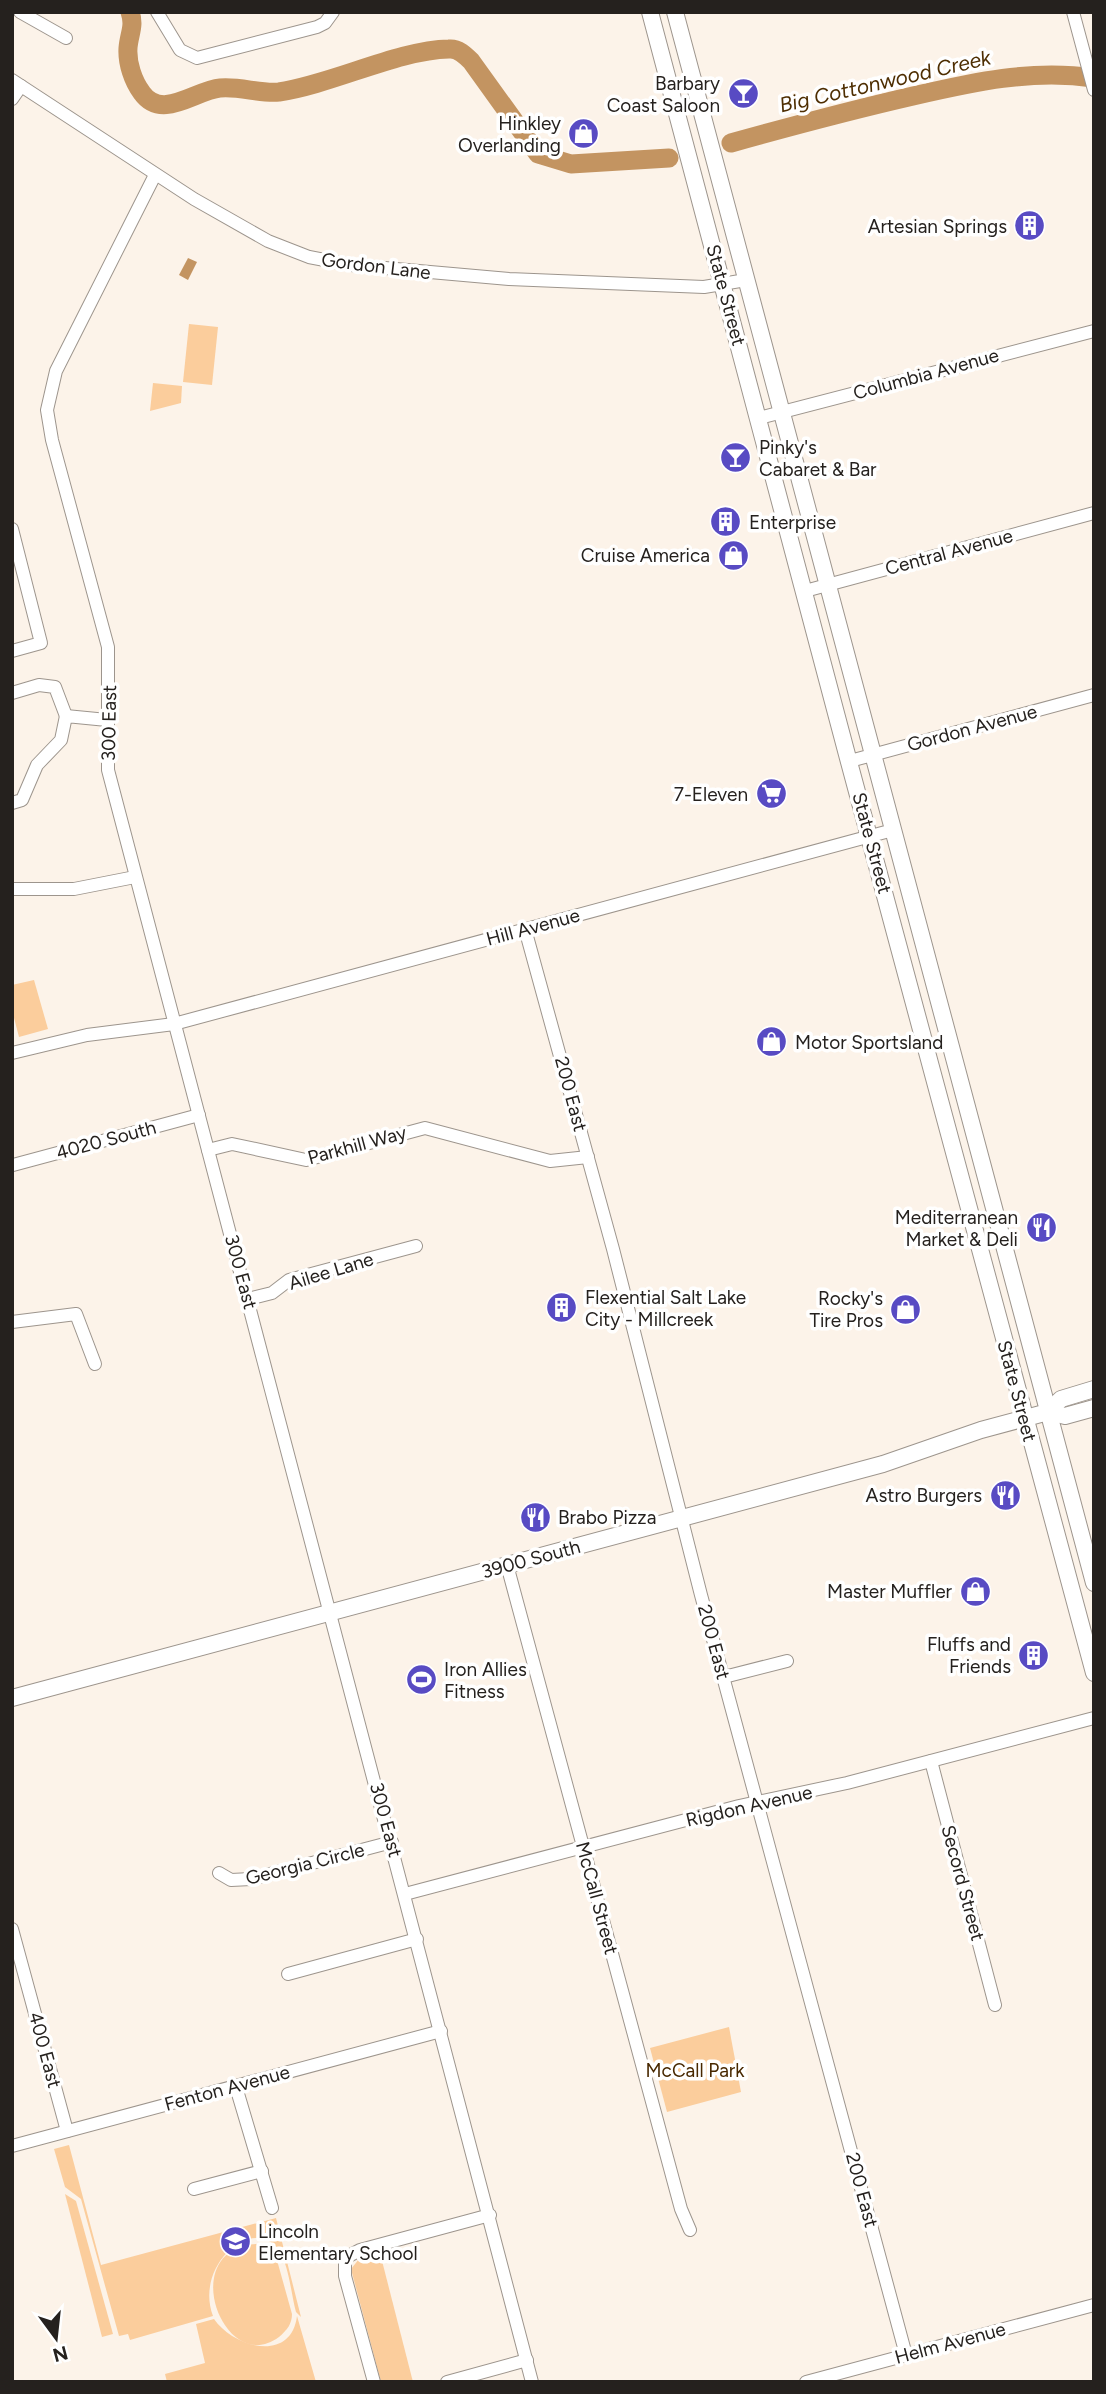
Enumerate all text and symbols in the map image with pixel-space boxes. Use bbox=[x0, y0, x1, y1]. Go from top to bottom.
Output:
water label: Big Cottonwood Creek bbox=[777, 44, 994, 117]
place label: Barbary Coast Saloon bbox=[607, 72, 720, 117]
bar icon: Barbary Coast Saloon bbox=[726, 77, 760, 111]
place label: Hinkley Overlanding bbox=[458, 112, 561, 157]
shop icon: Hinkley Overlanding bbox=[567, 117, 601, 151]
building icon: Artesian Springs bbox=[1013, 209, 1047, 243]
place label: Artesian Springs bbox=[868, 215, 1007, 238]
street label: State Street bbox=[701, 242, 751, 348]
street label: Gordon Lane bbox=[320, 248, 432, 284]
street label: Columbia Avenue bbox=[851, 343, 1001, 405]
place label: Pinky's Cabaret & Bar bbox=[759, 436, 877, 481]
bar icon: Pinky's Cabaret & Bar bbox=[719, 441, 753, 475]
building icon: Enterprise bbox=[709, 505, 743, 539]
place label: Enterprise bbox=[749, 511, 836, 534]
street label: Central Avenue bbox=[883, 524, 1015, 580]
shop icon: Cruise America bbox=[716, 538, 750, 572]
place label: Cruise America bbox=[581, 544, 710, 567]
street label: 300 East bbox=[97, 685, 121, 761]
street label: Gordon Avenue bbox=[905, 700, 1039, 756]
supermarket icon: 7-Eleven bbox=[754, 777, 788, 811]
place label: 7-Eleven bbox=[674, 783, 748, 806]
street label: State Street bbox=[847, 790, 897, 896]
street label: Hill Avenue bbox=[484, 903, 582, 951]
shop icon: Motor Sportsland bbox=[755, 1025, 789, 1059]
place label: Motor Sportsland bbox=[795, 1031, 943, 1054]
street label: 200 East bbox=[550, 1054, 592, 1134]
street label: 4020 South bbox=[53, 1116, 159, 1164]
street label: Parkhill Way bbox=[305, 1121, 409, 1169]
place label: Mediterranean Market & Deli bbox=[895, 1206, 1018, 1251]
restaurant icon: Mediterranean Market & Deli bbox=[1024, 1211, 1058, 1245]
street label: 300 East bbox=[220, 1232, 262, 1312]
street label: Ailee Lane bbox=[286, 1247, 376, 1295]
place label: Flexential Salt Lake City - Millcreek bbox=[585, 1286, 746, 1331]
place label: Rocky's Tire Pros bbox=[809, 1287, 883, 1332]
building icon: Flexential Salt Lake City - Millcreek bbox=[545, 1291, 579, 1325]
shop icon: Rocky's Tire Pros bbox=[889, 1292, 923, 1326]
street label: State Street bbox=[992, 1338, 1042, 1444]
restaurant icon: Astro Burgers bbox=[988, 1478, 1022, 1512]
place label: Astro Burgers bbox=[866, 1484, 982, 1507]
restaurant icon: Brabo Pizza bbox=[518, 1500, 552, 1534]
place label: Brabo Pizza bbox=[558, 1506, 656, 1529]
street label: 3900 South bbox=[479, 1535, 583, 1583]
shop icon: Master Muffler bbox=[958, 1574, 992, 1608]
place label: Master Muffler bbox=[827, 1580, 953, 1603]
street label: 200 East bbox=[693, 1602, 735, 1682]
place label: Fluffs and Friends bbox=[927, 1633, 1011, 1678]
building icon: Fluffs and Friends bbox=[1017, 1638, 1051, 1672]
place label: Iron Allies Fitness bbox=[444, 1658, 527, 1703]
sports icon: Iron Allies Fitness bbox=[404, 1663, 438, 1697]
street label: 300 East bbox=[365, 1780, 407, 1860]
street label: Rigdon Avenue bbox=[683, 1780, 815, 1832]
street label: Secord Street bbox=[937, 1823, 989, 1943]
street label: Georgia Circle bbox=[243, 1838, 367, 1890]
street label: McCall Street bbox=[571, 1839, 623, 1957]
street label: 400 East bbox=[24, 2009, 66, 2091]
park label: McCall Park bbox=[646, 2059, 745, 2082]
street label: Fenton Avenue bbox=[162, 2060, 292, 2116]
street label: 200 East bbox=[841, 2150, 883, 2230]
place label: Lincoln Elementary School bbox=[258, 2220, 418, 2265]
school or university icon: Lincoln Elementary School bbox=[218, 2225, 252, 2259]
north arrow bbox=[21, 2303, 91, 2373]
street label: Helm Avenue bbox=[892, 2317, 1008, 2369]
text: N bbox=[50, 2341, 70, 2367]

